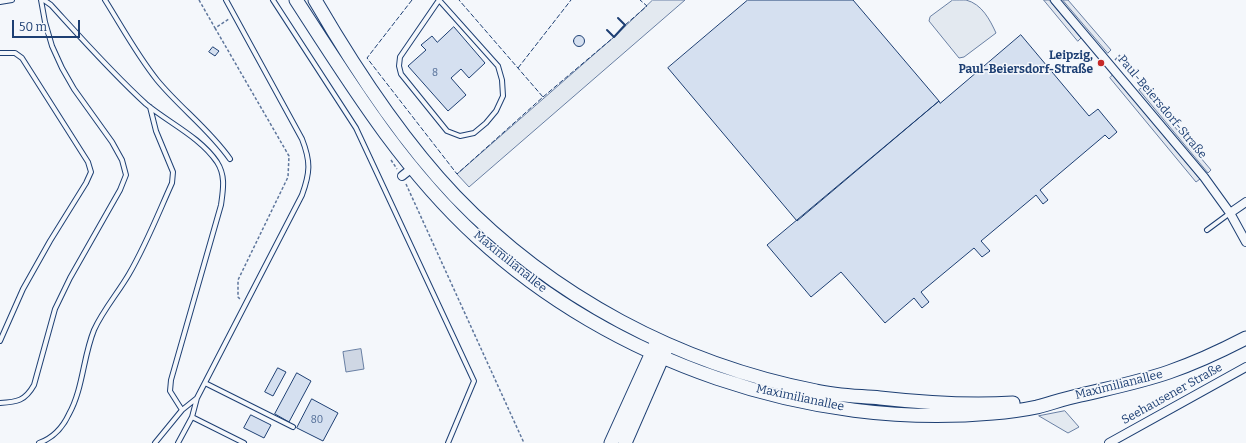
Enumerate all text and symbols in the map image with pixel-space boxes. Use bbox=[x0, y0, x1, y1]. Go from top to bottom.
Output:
scale bar bbox=[14, 12, 82, 38]
text: 50 m bbox=[19, 20, 47, 34]
place label: Leipzig, Paul-Beiersdorf-Straße bbox=[958, 49, 1093, 77]
street label: Paul-Beiersdorf-Straße bbox=[1115, 52, 1209, 162]
marker: Leipzig, Paul-Beiersdorf-Straße bbox=[1096, 58, 1106, 68]
house number: 8 bbox=[432, 67, 438, 79]
street label: Maximilianallee bbox=[471, 228, 549, 296]
street label: Seehausener Straße bbox=[1119, 360, 1225, 428]
street label: Maximilianallee bbox=[1074, 367, 1164, 403]
street label: Maximilianallee bbox=[755, 382, 845, 414]
house number: 80 bbox=[311, 414, 323, 426]

